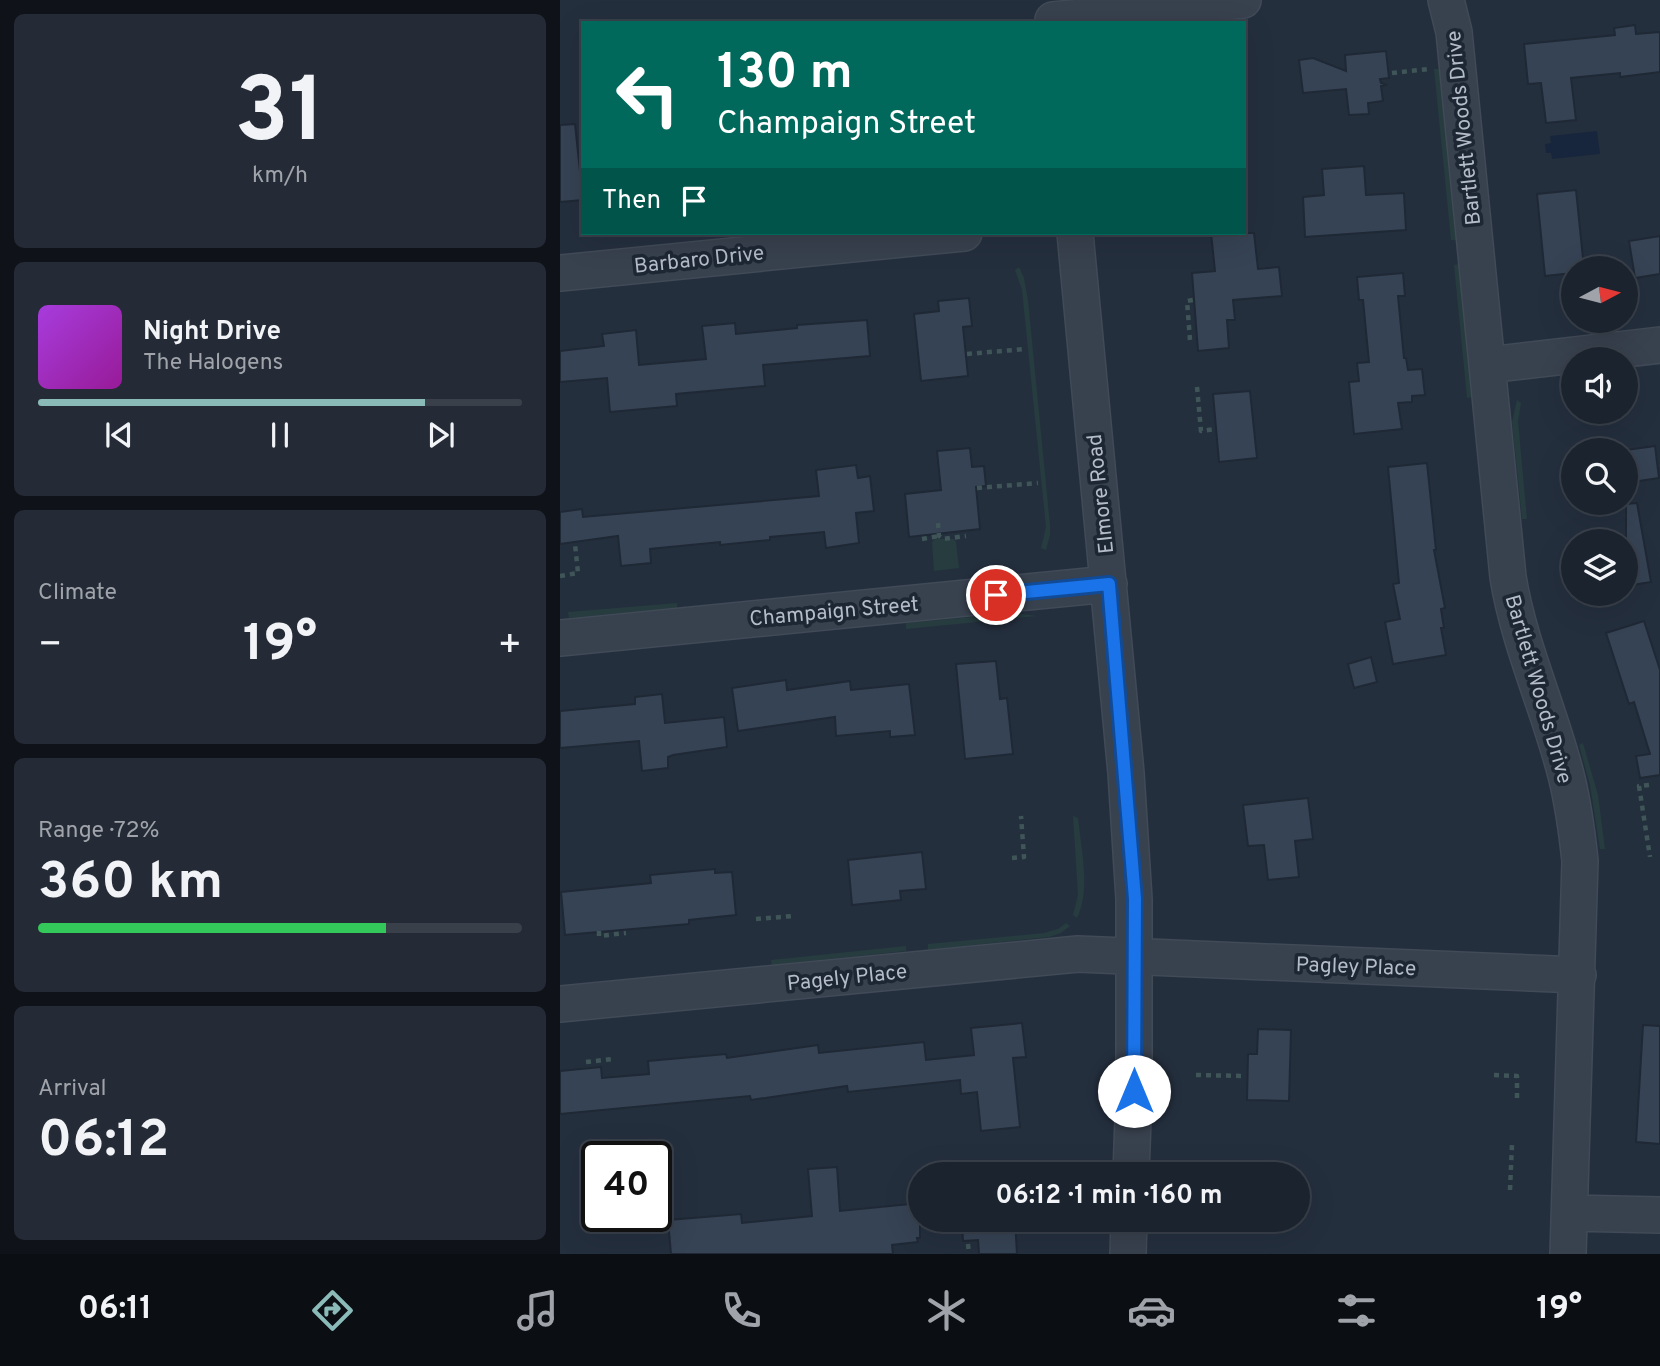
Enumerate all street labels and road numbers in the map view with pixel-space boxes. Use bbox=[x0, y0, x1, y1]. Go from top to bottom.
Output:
street label: Bartlett Woods Drive bbox=[1441, 29, 1488, 227]
street label: Barbaro Drive bbox=[633, 240, 766, 281]
street label: Elmore Road bbox=[1082, 433, 1121, 555]
street label: Champaign Street bbox=[748, 592, 920, 633]
street label: Bartlett Woods Drive bbox=[1498, 592, 1577, 787]
street label: Pagley Place bbox=[1295, 952, 1417, 983]
street label: Pagely Place bbox=[786, 959, 909, 998]

